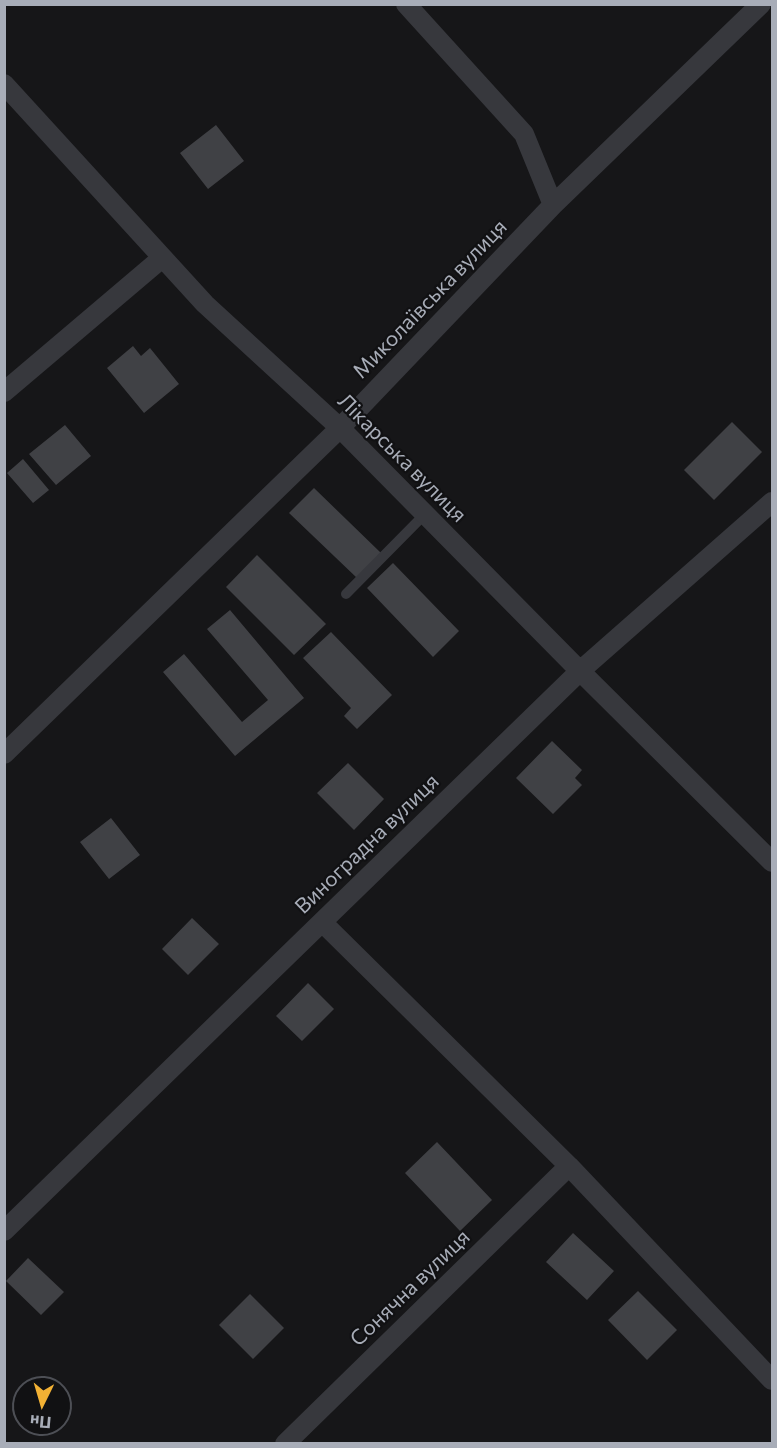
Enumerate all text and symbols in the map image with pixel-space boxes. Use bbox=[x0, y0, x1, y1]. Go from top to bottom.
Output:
street label: Миколаївська вулиця bbox=[348, 214, 512, 384]
street label: Лікарська вулиця bbox=[332, 388, 472, 528]
street label: Виноградна вулиця bbox=[290, 769, 444, 919]
street label: Сонячна вулиця bbox=[345, 1225, 475, 1351]
north arrow bbox=[12, 1376, 72, 1436]
text: Пн bbox=[29, 1412, 52, 1433]

